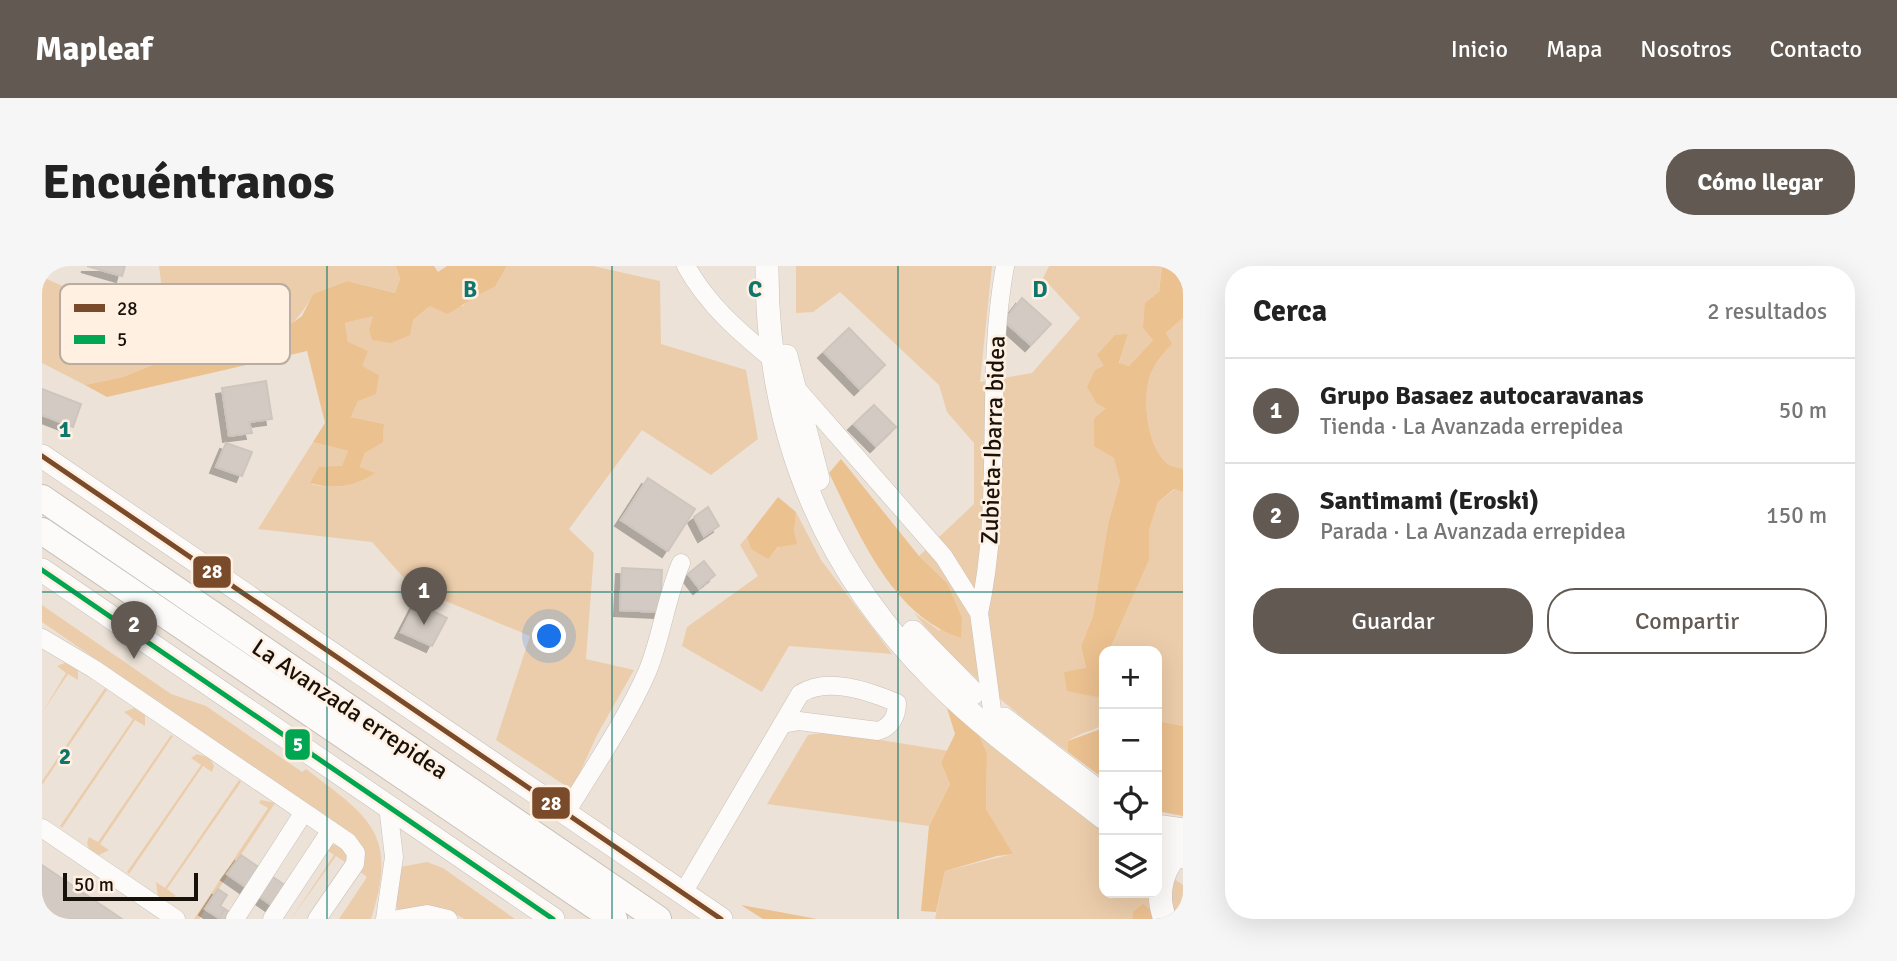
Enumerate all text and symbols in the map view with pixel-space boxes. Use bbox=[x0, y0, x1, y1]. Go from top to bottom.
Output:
text: Mapleaf bbox=[35, 29, 152, 70]
text: Inicio bbox=[1451, 34, 1508, 64]
text: Mapa bbox=[1546, 34, 1602, 64]
text: Nosotros bbox=[1640, 34, 1732, 64]
text: Contacto bbox=[1770, 34, 1862, 64]
button: Cómo llegar bbox=[1666, 149, 1855, 215]
text: Encuéntranos bbox=[42, 152, 335, 212]
text: B bbox=[463, 275, 477, 304]
text: C bbox=[748, 275, 762, 304]
text: D bbox=[1032, 275, 1048, 304]
legend bbox=[60, 284, 290, 364]
text: Cerca bbox=[1253, 293, 1327, 330]
text: 28 bbox=[117, 297, 138, 321]
text: 2 resultados bbox=[1707, 297, 1827, 326]
text: 5 bbox=[117, 328, 127, 352]
street label: Zubieta-Ibarra bidea bbox=[974, 335, 1012, 545]
text: Grupo Basaez autocaravanas bbox=[1320, 380, 1643, 412]
text: 1 bbox=[1270, 396, 1282, 425]
text: 50 m bbox=[1779, 396, 1827, 425]
text: Tienda · La Avanzada errepidea bbox=[1320, 412, 1623, 441]
text: 1 bbox=[59, 415, 71, 444]
text: Santimami (Eroski) bbox=[1320, 485, 1539, 517]
text: 2 bbox=[1270, 501, 1282, 530]
text: 150 m bbox=[1766, 501, 1827, 530]
text: Parada · La Avanzada errepidea bbox=[1320, 517, 1626, 546]
line badge: 28 bbox=[192, 555, 232, 589]
text: 28 bbox=[202, 560, 222, 584]
pin: 1 bbox=[401, 567, 447, 625]
button: Guardar bbox=[1253, 588, 1533, 654]
button: Compartir bbox=[1547, 588, 1827, 654]
pin: 2 bbox=[111, 601, 157, 659]
your location bbox=[532, 619, 566, 653]
street label: La Avanzada errepidea bbox=[246, 632, 454, 786]
map controls bbox=[1099, 646, 1162, 898]
button: + bbox=[1099, 646, 1162, 709]
button: − bbox=[1099, 709, 1162, 772]
line badge: 5 bbox=[284, 728, 311, 761]
text: 5 bbox=[293, 733, 303, 757]
text: 2 bbox=[59, 742, 71, 771]
button: locate bbox=[1099, 772, 1162, 835]
line badge: 28 bbox=[531, 786, 571, 820]
text: 28 bbox=[541, 792, 561, 816]
button: layers bbox=[1099, 835, 1162, 898]
scale bar bbox=[63, 870, 198, 902]
text: 50 m bbox=[74, 873, 114, 897]

